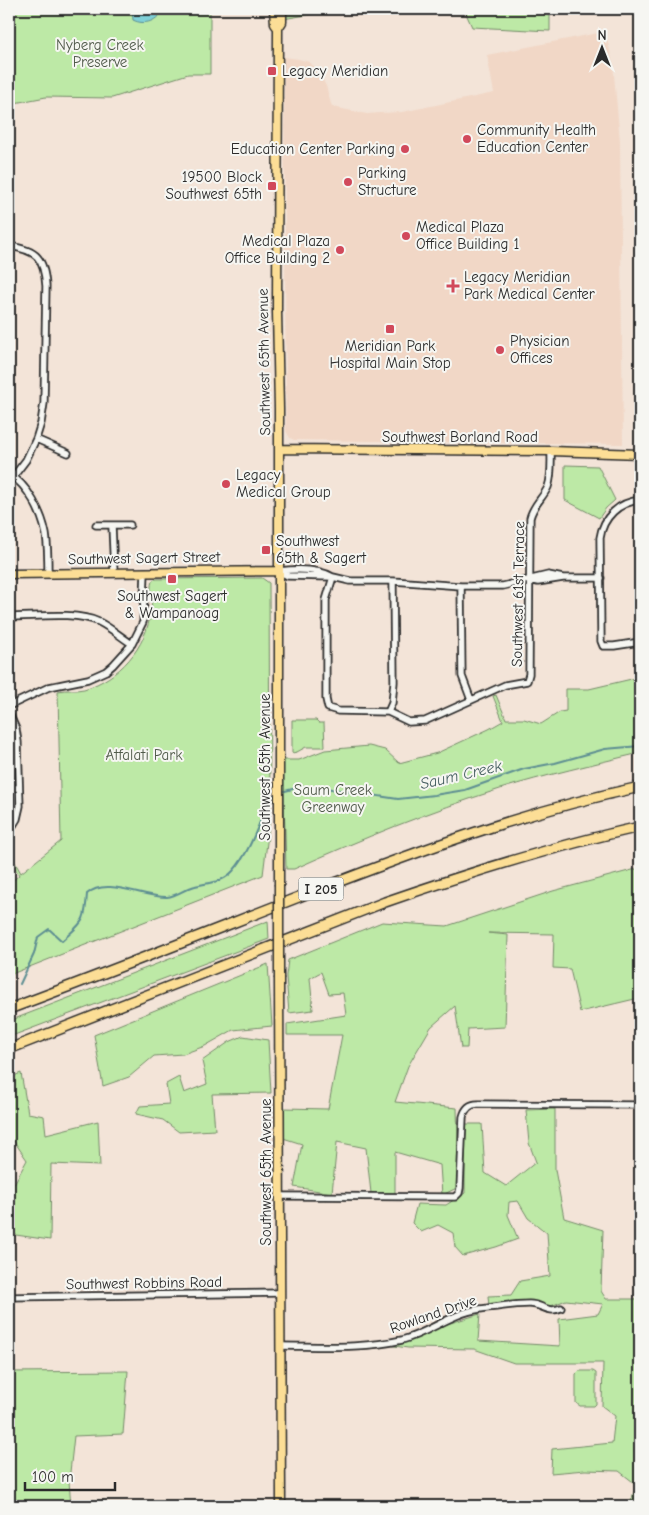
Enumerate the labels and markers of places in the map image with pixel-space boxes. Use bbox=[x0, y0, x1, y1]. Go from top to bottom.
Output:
place label: Legacy Meridian bbox=[282, 62, 388, 80]
marker: Legacy Meridian bbox=[266, 65, 278, 77]
place label: Community Health Education Center bbox=[477, 121, 596, 156]
marker: Community Health Education Center bbox=[461, 133, 473, 145]
place label: Education Center Parking bbox=[231, 140, 395, 158]
marker: Education Center Parking bbox=[399, 143, 411, 155]
place label: Parking Structure bbox=[358, 164, 417, 199]
place label: 19500 Block Southwest 65th bbox=[165, 168, 263, 203]
marker: Parking Structure bbox=[342, 176, 354, 188]
marker: 19500 Block Southwest 65th bbox=[266, 180, 278, 192]
place label: Medical Plaza Office Building 1 bbox=[416, 218, 519, 253]
marker: Medical Plaza Office Building 1 bbox=[400, 230, 412, 242]
place label: Medical Plaza Office Building 2 bbox=[225, 232, 330, 267]
marker: Medical Plaza Office Building 2 bbox=[334, 244, 346, 256]
place label: Legacy Meridian Park Medical Center bbox=[464, 268, 595, 303]
marker: Legacy Meridian Park Medical Center bbox=[446, 279, 460, 293]
marker: Meridian Park Hospital Main Stop bbox=[384, 323, 396, 335]
place label: Physician Offices bbox=[510, 332, 569, 367]
place label: Meridian Park Hospital Main Stop bbox=[329, 337, 451, 372]
marker: Physician Offices bbox=[494, 344, 506, 356]
place label: Legacy Medical Group bbox=[236, 466, 331, 501]
marker: Legacy Medical Group bbox=[220, 478, 232, 490]
place label: Southwest 65th & Sagert bbox=[276, 532, 367, 567]
marker: Southwest 65th & Sagert bbox=[260, 544, 272, 556]
marker: Southwest Sagert & Wampanoag bbox=[166, 573, 178, 585]
place label: Southwest Sagert & Wampanoag bbox=[117, 587, 228, 622]

